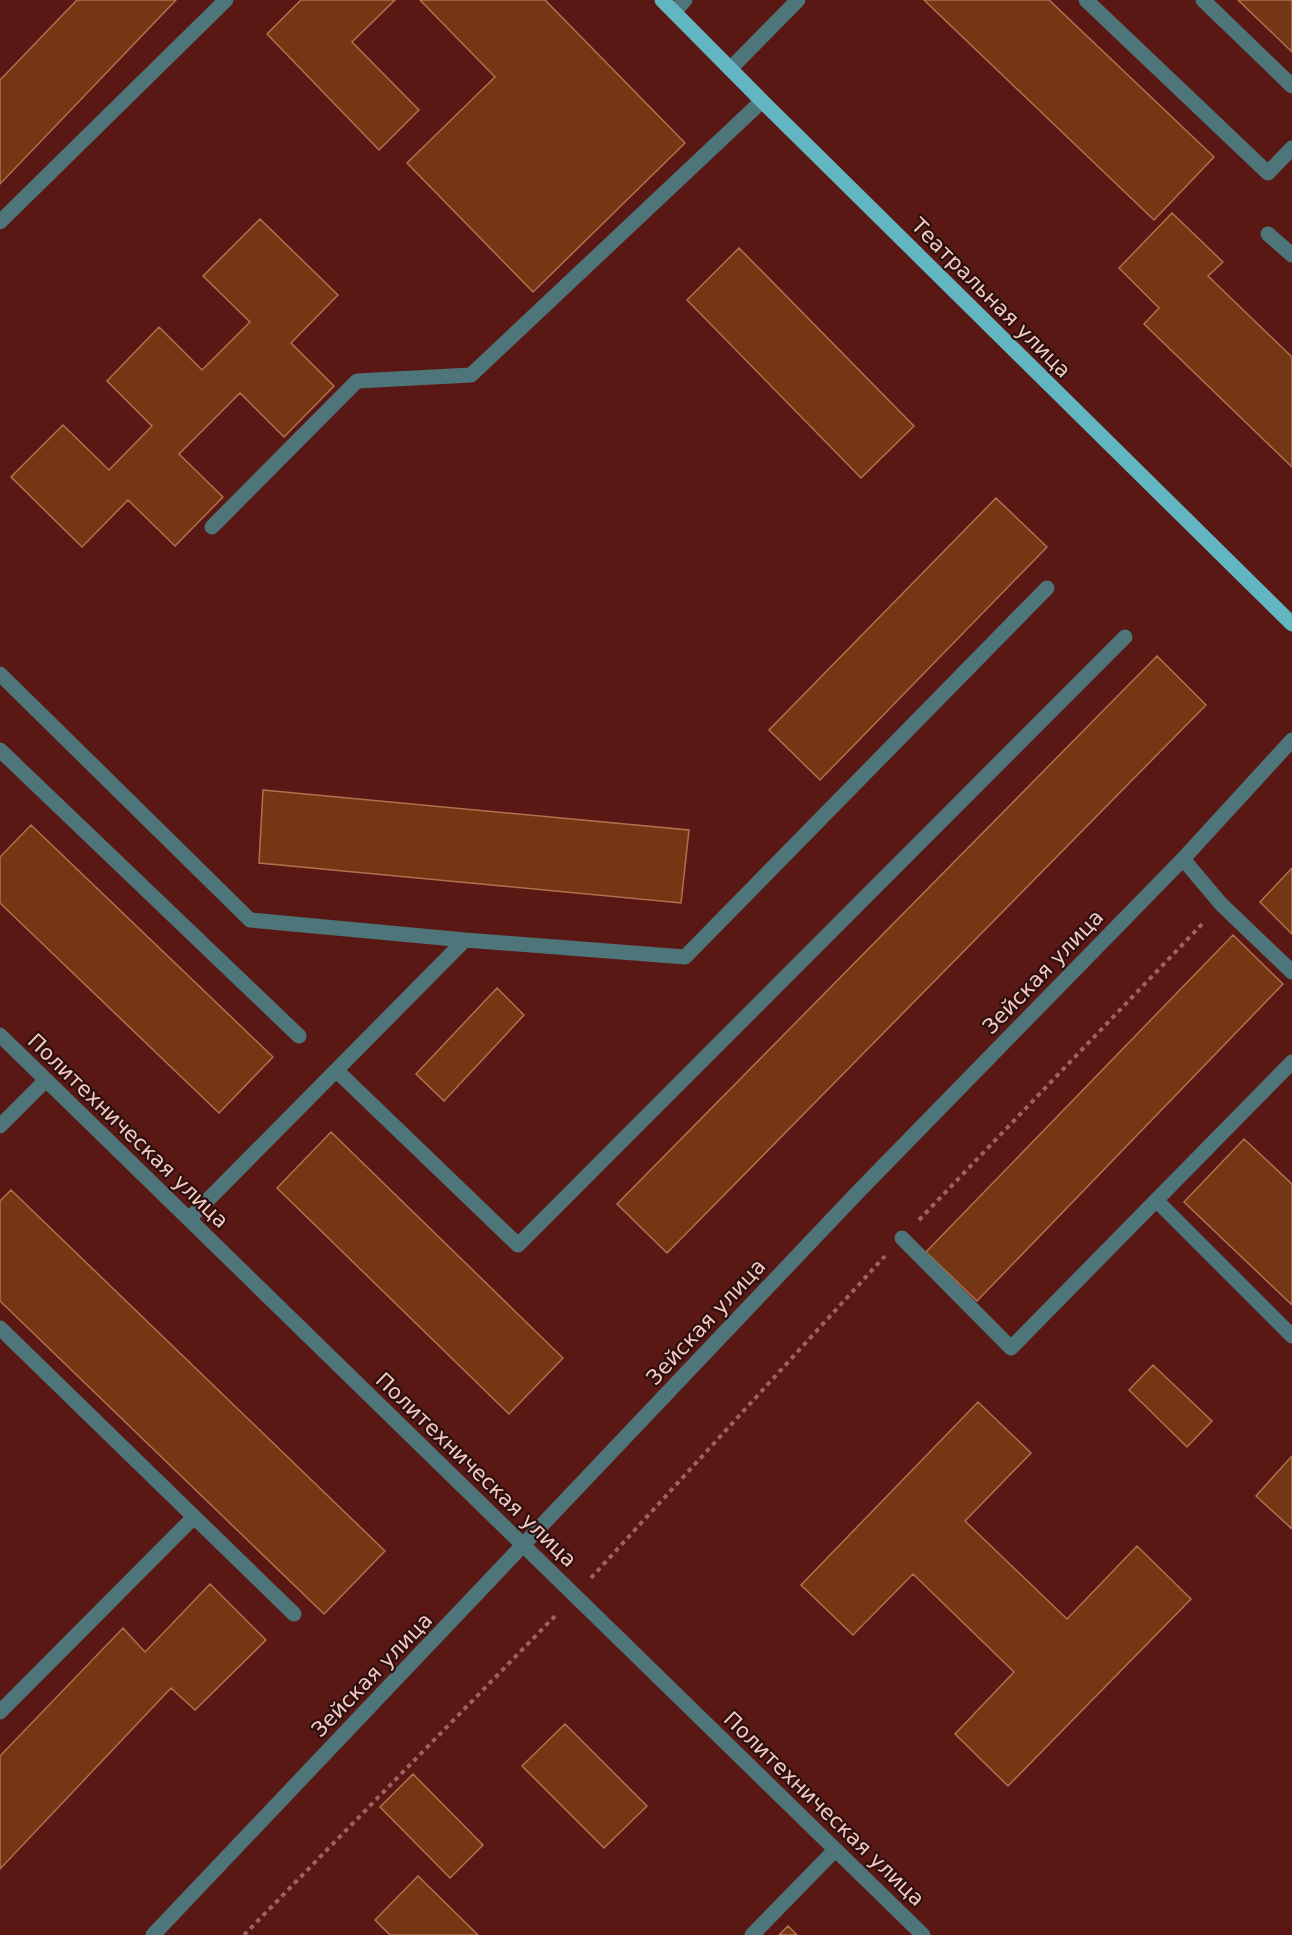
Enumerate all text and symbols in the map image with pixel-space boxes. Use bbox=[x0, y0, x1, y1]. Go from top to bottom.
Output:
street label: Театральная улица bbox=[906, 213, 1076, 383]
street label: Зейская улица bbox=[978, 905, 1108, 1039]
street label: Политехническая улица bbox=[23, 1029, 233, 1233]
street label: Зейская улица bbox=[642, 1254, 770, 1390]
street label: Политехническая улица bbox=[371, 1368, 581, 1572]
street label: Зейская улица bbox=[307, 1608, 437, 1742]
street label: Политехническая улица bbox=[719, 1707, 929, 1911]

